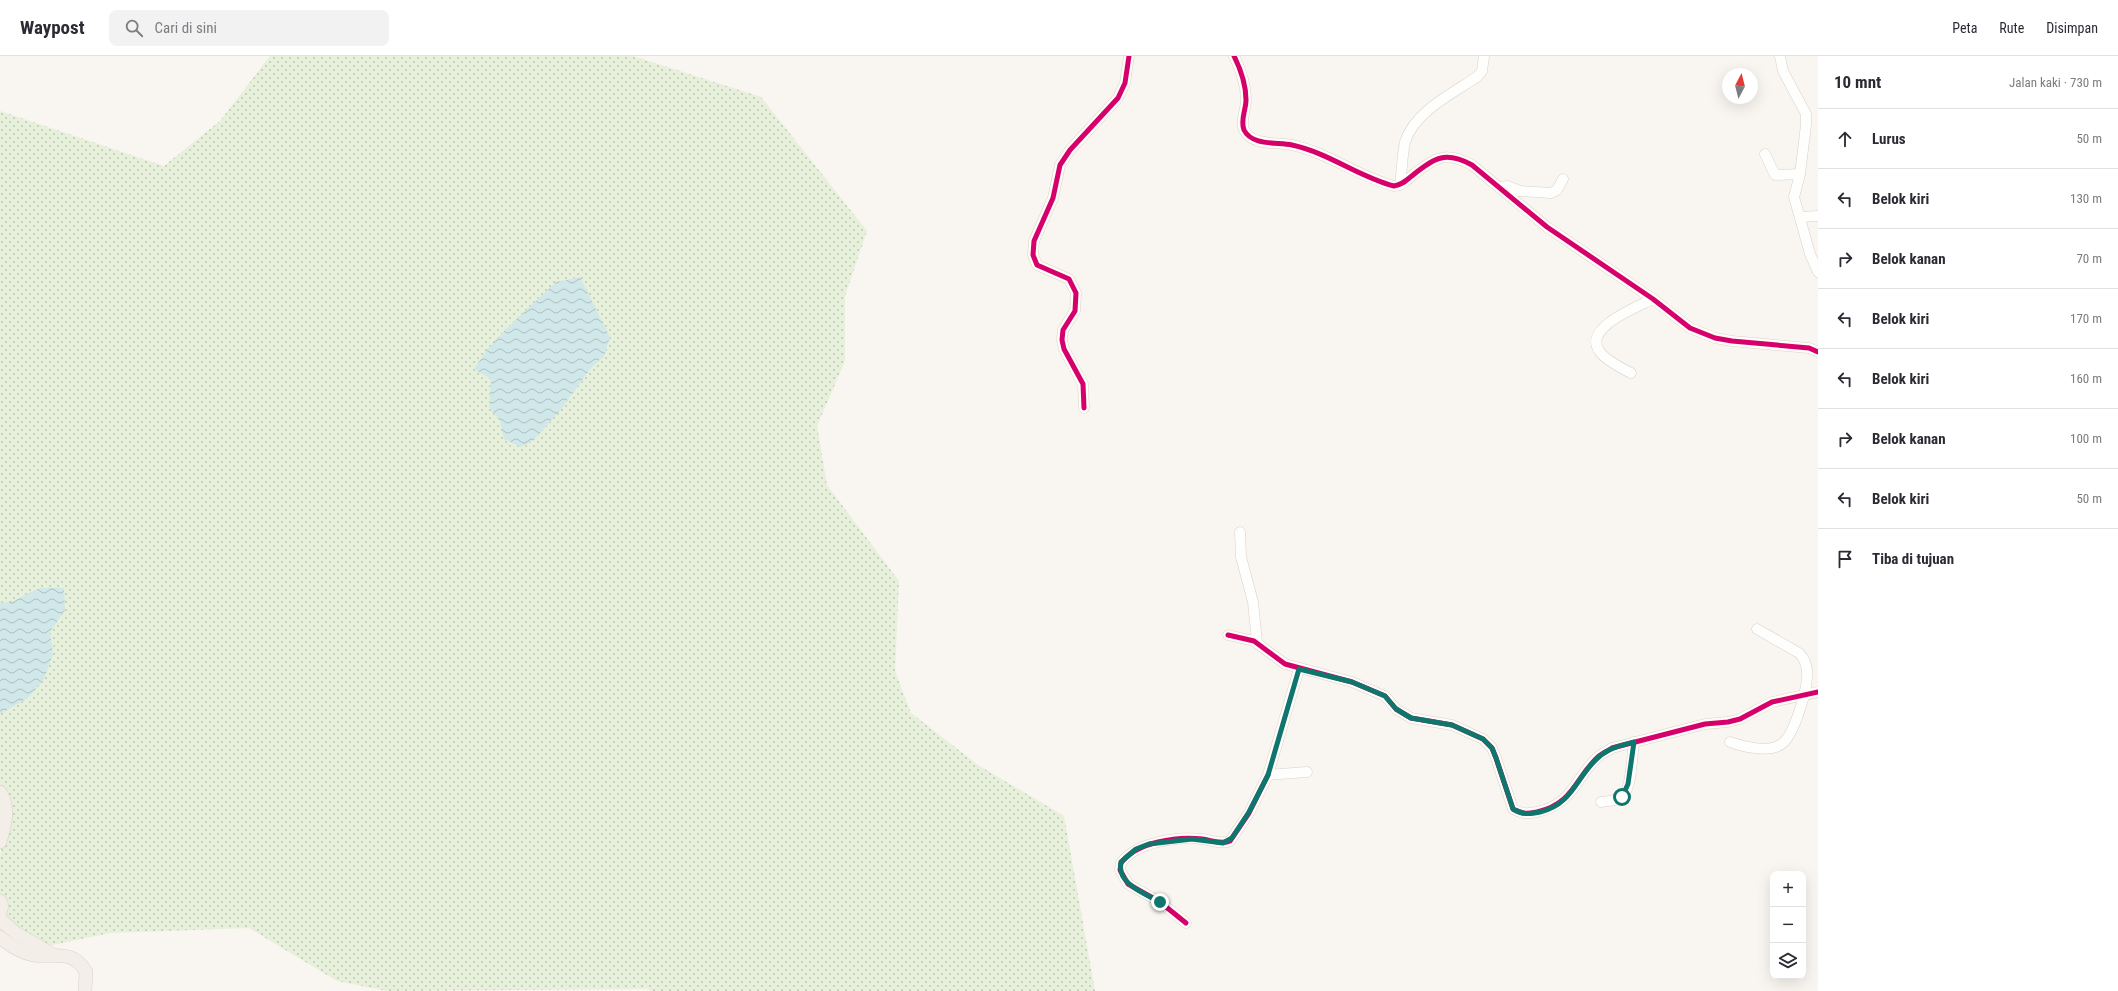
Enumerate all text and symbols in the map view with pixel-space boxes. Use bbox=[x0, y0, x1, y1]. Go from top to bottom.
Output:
search box bbox=[109, 10, 389, 46]
text: Waypost bbox=[20, 16, 85, 39]
icon: search bbox=[123, 17, 145, 39]
text: Cari di sini bbox=[155, 19, 217, 37]
text: Peta bbox=[1952, 20, 1977, 36]
text: Rute bbox=[1999, 20, 2024, 36]
text: Disimpan bbox=[2046, 20, 2098, 36]
north arrow bbox=[1722, 68, 1758, 104]
text: 10 mnt bbox=[1834, 72, 1881, 92]
text: Jalan kaki · 730 m bbox=[2009, 75, 2102, 90]
icon: ahead bbox=[1834, 128, 1856, 150]
text: Lurus bbox=[1872, 130, 1906, 148]
text: 50 m bbox=[2076, 131, 2102, 146]
icon: left bbox=[1834, 188, 1856, 210]
text: Belok kiri bbox=[1872, 190, 1929, 208]
text: 130 m bbox=[2070, 191, 2102, 206]
icon: right bbox=[1834, 248, 1856, 270]
text: Belok kanan bbox=[1872, 250, 1946, 268]
text: 70 m bbox=[2076, 251, 2102, 266]
icon: left bbox=[1834, 308, 1856, 330]
text: Belok kiri bbox=[1872, 310, 1929, 328]
text: 170 m bbox=[2070, 311, 2102, 326]
icon: left bbox=[1834, 368, 1856, 390]
text: Belok kiri bbox=[1872, 370, 1929, 388]
text: 160 m bbox=[2070, 371, 2102, 386]
icon: right bbox=[1834, 428, 1856, 450]
text: Belok kanan bbox=[1872, 430, 1946, 448]
text: 100 m bbox=[2070, 431, 2102, 446]
icon: left bbox=[1834, 488, 1856, 510]
text: Belok kiri bbox=[1872, 490, 1929, 508]
text: 50 m bbox=[2076, 491, 2102, 506]
icon: arrive bbox=[1834, 548, 1856, 570]
text: Tiba di tujuan bbox=[1872, 550, 1954, 568]
route start bbox=[1613, 788, 1631, 806]
map controls bbox=[1770, 871, 1806, 979]
button: + bbox=[1770, 871, 1806, 907]
route end bbox=[1151, 893, 1169, 911]
button: − bbox=[1770, 907, 1806, 943]
button: layers bbox=[1770, 943, 1806, 979]

